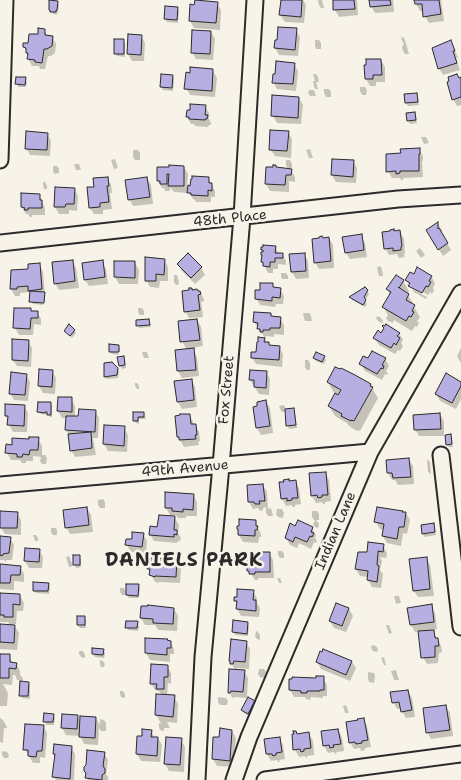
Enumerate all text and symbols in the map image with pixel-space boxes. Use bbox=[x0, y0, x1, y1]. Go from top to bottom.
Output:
street label: 48th Place bbox=[192, 207, 268, 231]
street label: Fox Street bbox=[216, 355, 238, 425]
street label: 49th Avenue bbox=[141, 457, 229, 481]
street label: Indian Lane bbox=[312, 489, 360, 573]
district label: DANIELS PARK bbox=[103, 550, 265, 572]

